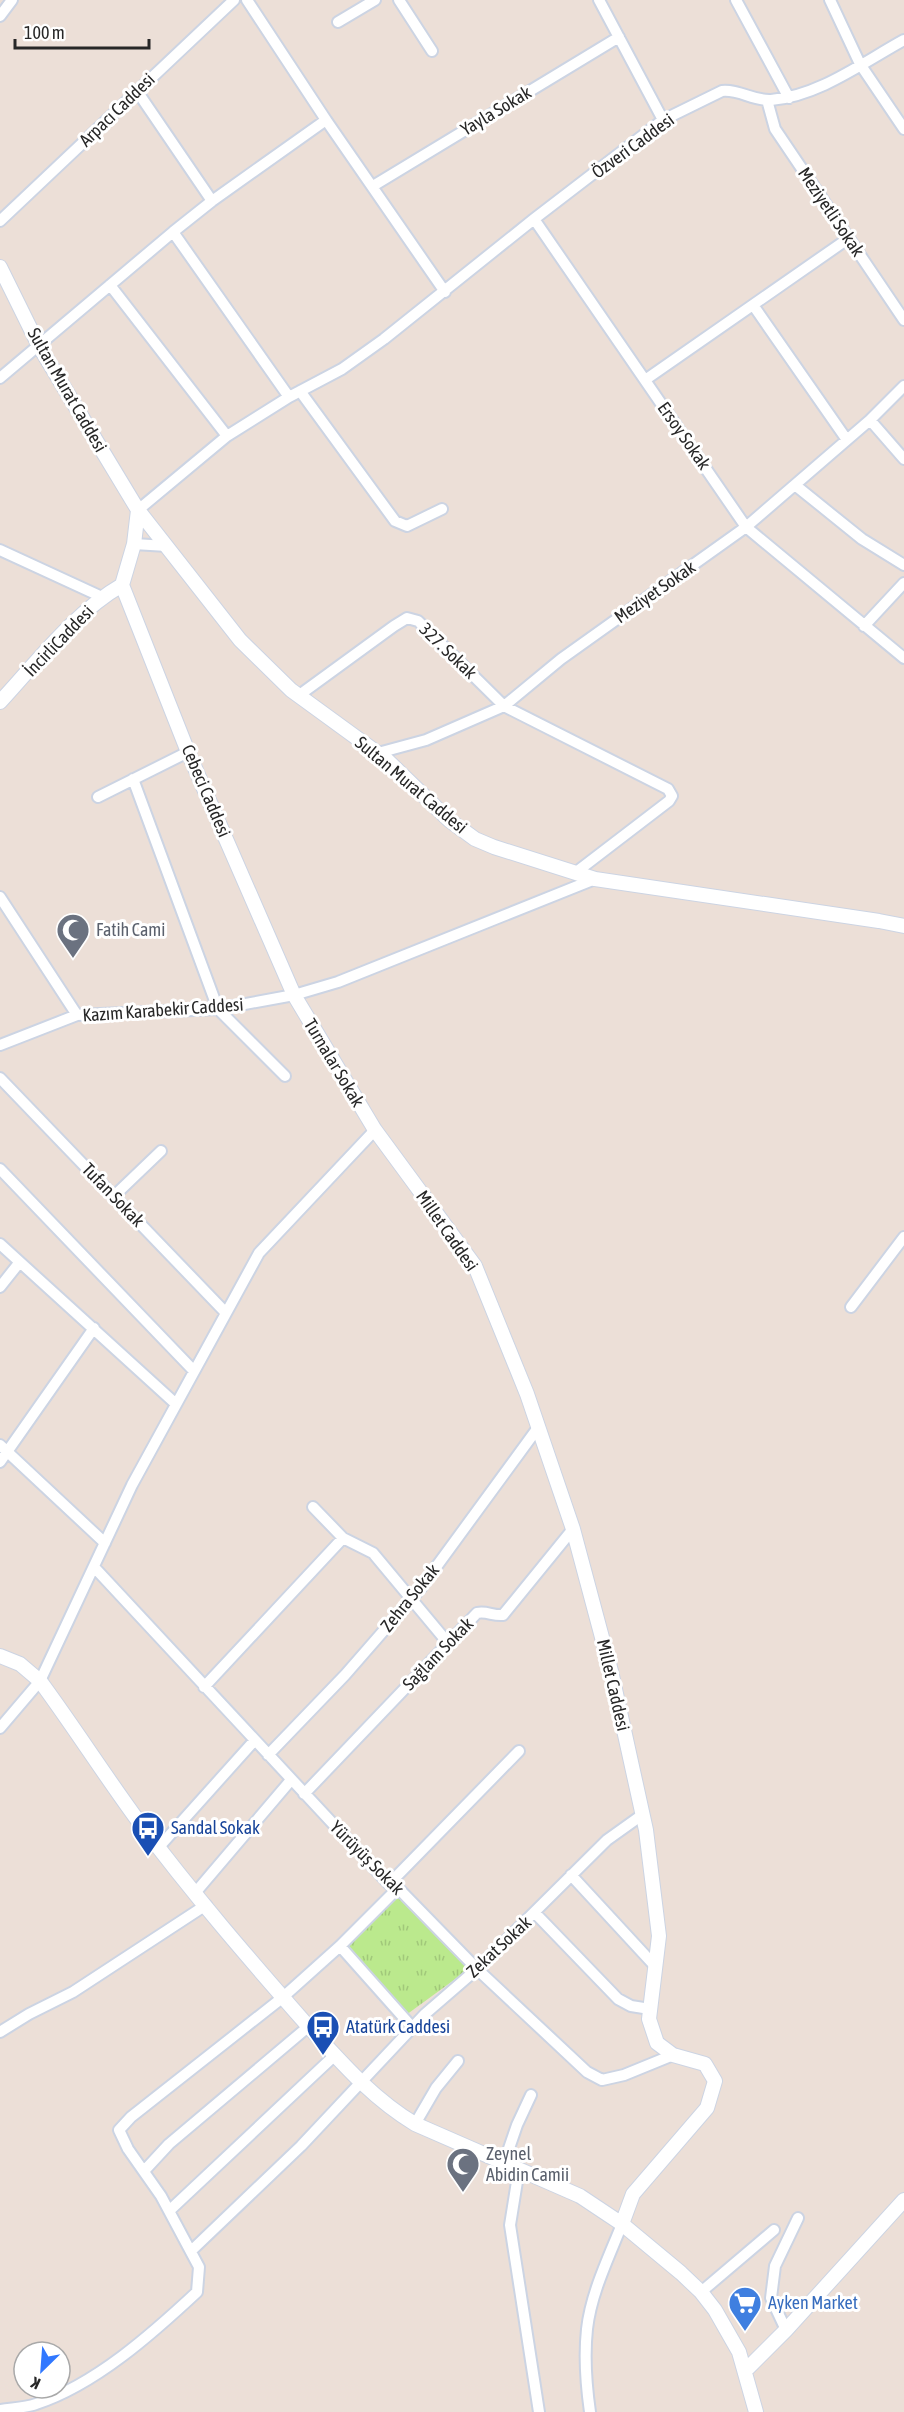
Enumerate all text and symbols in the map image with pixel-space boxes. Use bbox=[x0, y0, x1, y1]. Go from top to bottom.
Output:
scale bar bbox=[15, 12, 148, 50]
text: 100 m bbox=[24, 22, 65, 43]
street label: Arpacı Caddesi bbox=[75, 69, 159, 151]
street label: Yayla Sokak bbox=[457, 81, 535, 140]
street label: Özveri Caddesi bbox=[587, 109, 678, 182]
street label: Meziyetli Sokak bbox=[794, 163, 869, 260]
street label: Sultan Murat Caddesi bbox=[23, 324, 111, 455]
street label: Ersoy Sokak bbox=[654, 398, 715, 474]
street label: Meziyet Sokak bbox=[610, 556, 699, 627]
street label: İncirliCaddesi bbox=[20, 601, 98, 681]
street label: 327. Sokak bbox=[415, 618, 481, 683]
street label: Sultan Murat Caddesi bbox=[351, 732, 472, 838]
street label: Cebeci Caddesi bbox=[178, 741, 235, 840]
mosque icon: Fatih Cami bbox=[55, 912, 91, 959]
place label: Fatih Cami bbox=[96, 919, 165, 940]
street label: Kazım Karabekir Caddesi bbox=[82, 993, 244, 1026]
street label: Turnalar Sokak bbox=[300, 1015, 369, 1111]
street label: Tufan Sokak bbox=[78, 1158, 149, 1231]
street label: Millet Caddesi bbox=[412, 1186, 483, 1275]
street label: Zehra Sokak bbox=[376, 1560, 443, 1636]
street label: Sağlam Sokak bbox=[398, 1613, 477, 1694]
street label: Millet Caddesi bbox=[593, 1637, 634, 1733]
bus stop icon: Sandal Sokak bbox=[130, 1810, 166, 1857]
street label: Yürüyüş Sokak bbox=[326, 1816, 409, 1899]
place label: Sandal Sokak bbox=[171, 1817, 260, 1838]
street label: Zekat Sokak bbox=[462, 1911, 535, 1982]
bus stop icon: Atatürk Caddesi bbox=[305, 2009, 341, 2056]
place label: Atatürk Caddesi bbox=[346, 2016, 450, 2037]
place label: Zeynel Abidin Camii bbox=[486, 2143, 569, 2185]
mosque icon: Zeynel Abidin Camii bbox=[445, 2146, 481, 2193]
supermarket icon: Ayken Market bbox=[727, 2285, 763, 2332]
place label: Ayken Market bbox=[768, 2292, 858, 2313]
north arrow bbox=[12, 2340, 72, 2400]
text: K bbox=[28, 2374, 43, 2393]

